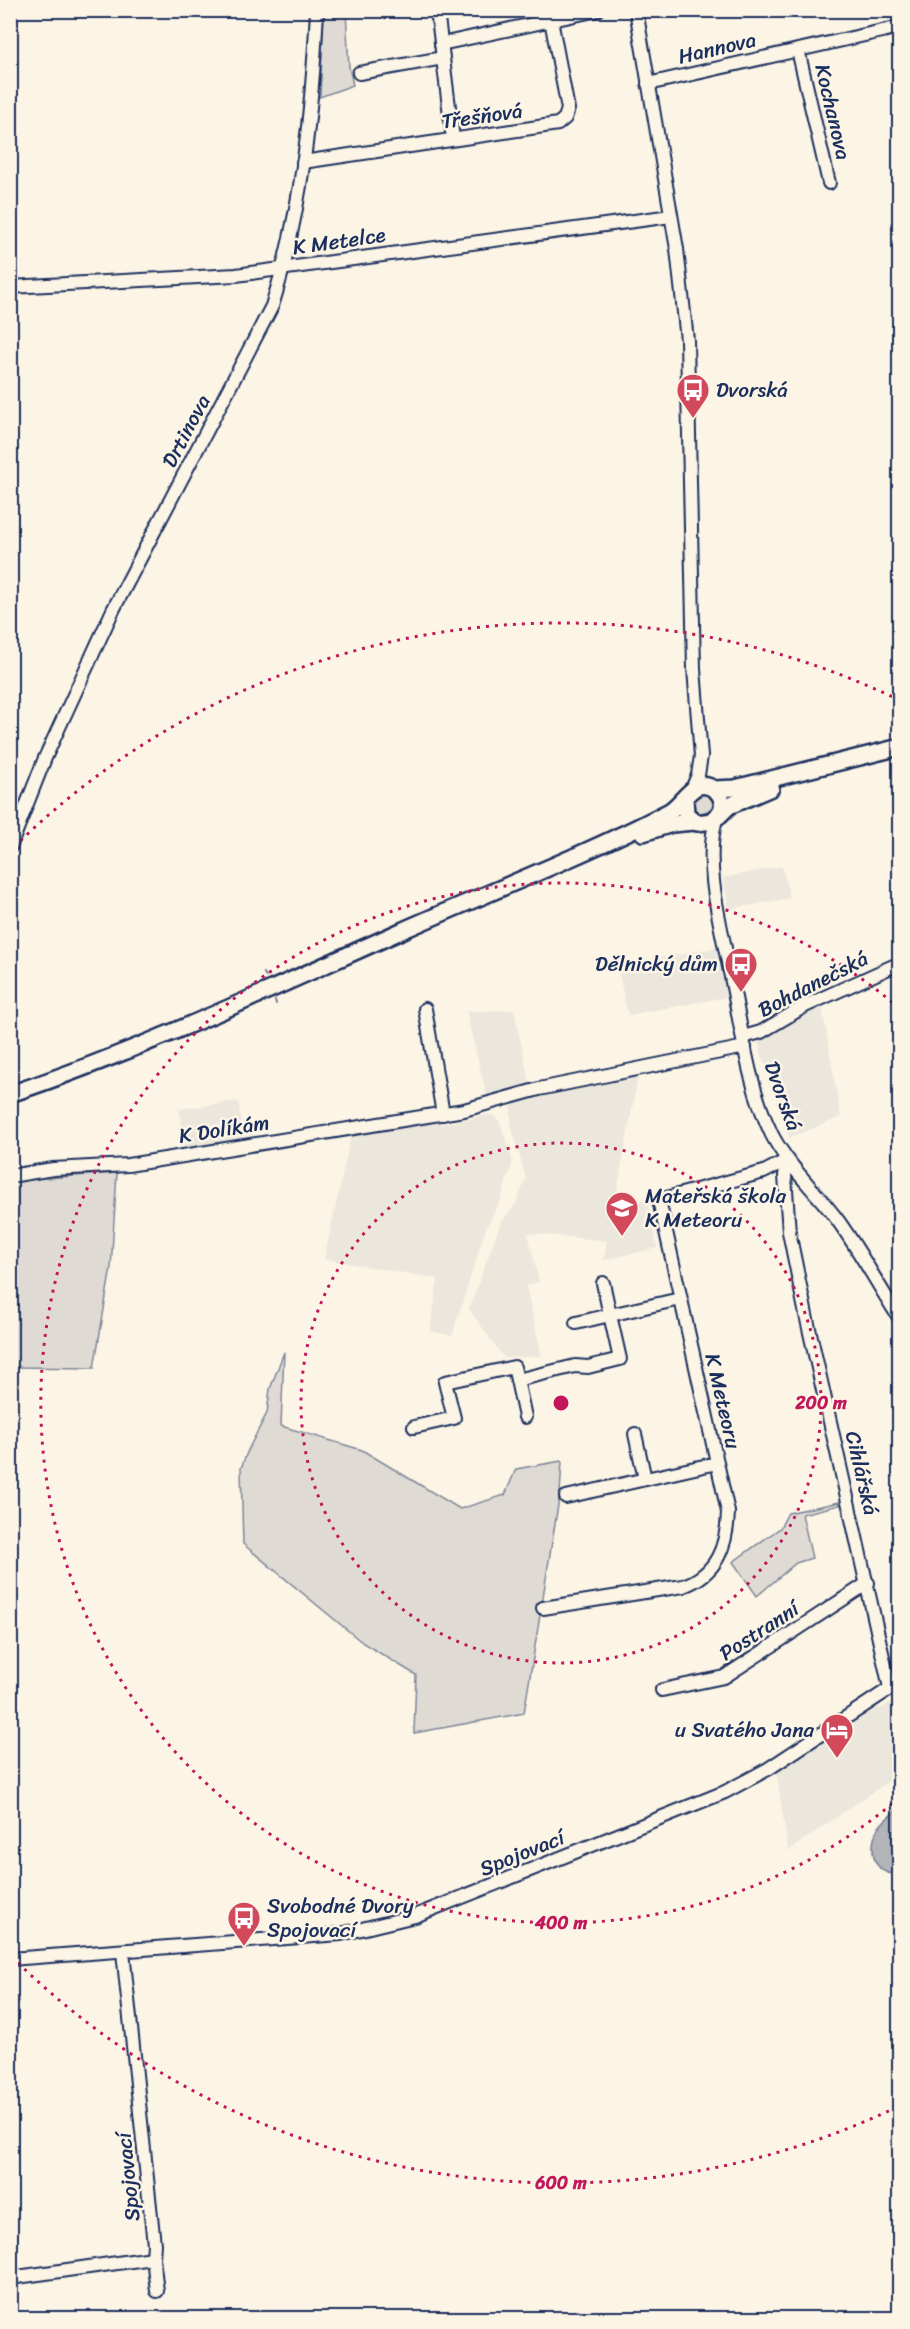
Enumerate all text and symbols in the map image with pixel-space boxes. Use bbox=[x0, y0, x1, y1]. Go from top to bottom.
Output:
street label: Hannova bbox=[674, 20, 760, 75]
street label: Kochanova bbox=[804, 60, 863, 164]
street label: Třešňová bbox=[439, 91, 525, 140]
street label: K Metelce bbox=[290, 216, 388, 266]
place label: Dvorská bbox=[716, 371, 788, 409]
bus stop icon: Dvorská bbox=[675, 372, 711, 419]
street label: Drtinova bbox=[151, 387, 221, 475]
street label: Bohdanečská bbox=[751, 940, 875, 1028]
place label: Dělnický dům bbox=[595, 945, 718, 983]
bus stop icon: Dělnický dům bbox=[723, 946, 759, 993]
street label: Dvorská bbox=[753, 1056, 813, 1137]
street label: K Dolíkám bbox=[176, 1103, 272, 1155]
place label: Mateřská škola K Meteoru bbox=[645, 1177, 787, 1239]
school or university icon: Mateřská škola K Meteoru bbox=[604, 1190, 640, 1237]
street label: K Meteoru bbox=[694, 1349, 753, 1453]
text: 200 m bbox=[794, 1387, 847, 1419]
centre of rings bbox=[551, 1393, 571, 1413]
street label: Cihlářská bbox=[834, 1427, 890, 1519]
street label: Postranní bbox=[711, 1589, 809, 1671]
place label: u Svatého Jana bbox=[675, 1711, 814, 1749]
hotel icon: u Svatého Jana bbox=[819, 1712, 855, 1759]
street label: Spojovací bbox=[474, 1818, 572, 1887]
place label: Svobodné Dvory Spojovací bbox=[267, 1887, 414, 1949]
bus stop icon: Svobodné Dvory Spojovací bbox=[226, 1900, 262, 1947]
text: 400 m bbox=[534, 1907, 587, 1939]
street label: Spojovací bbox=[104, 2129, 152, 2223]
text: 600 m bbox=[534, 2167, 587, 2199]

